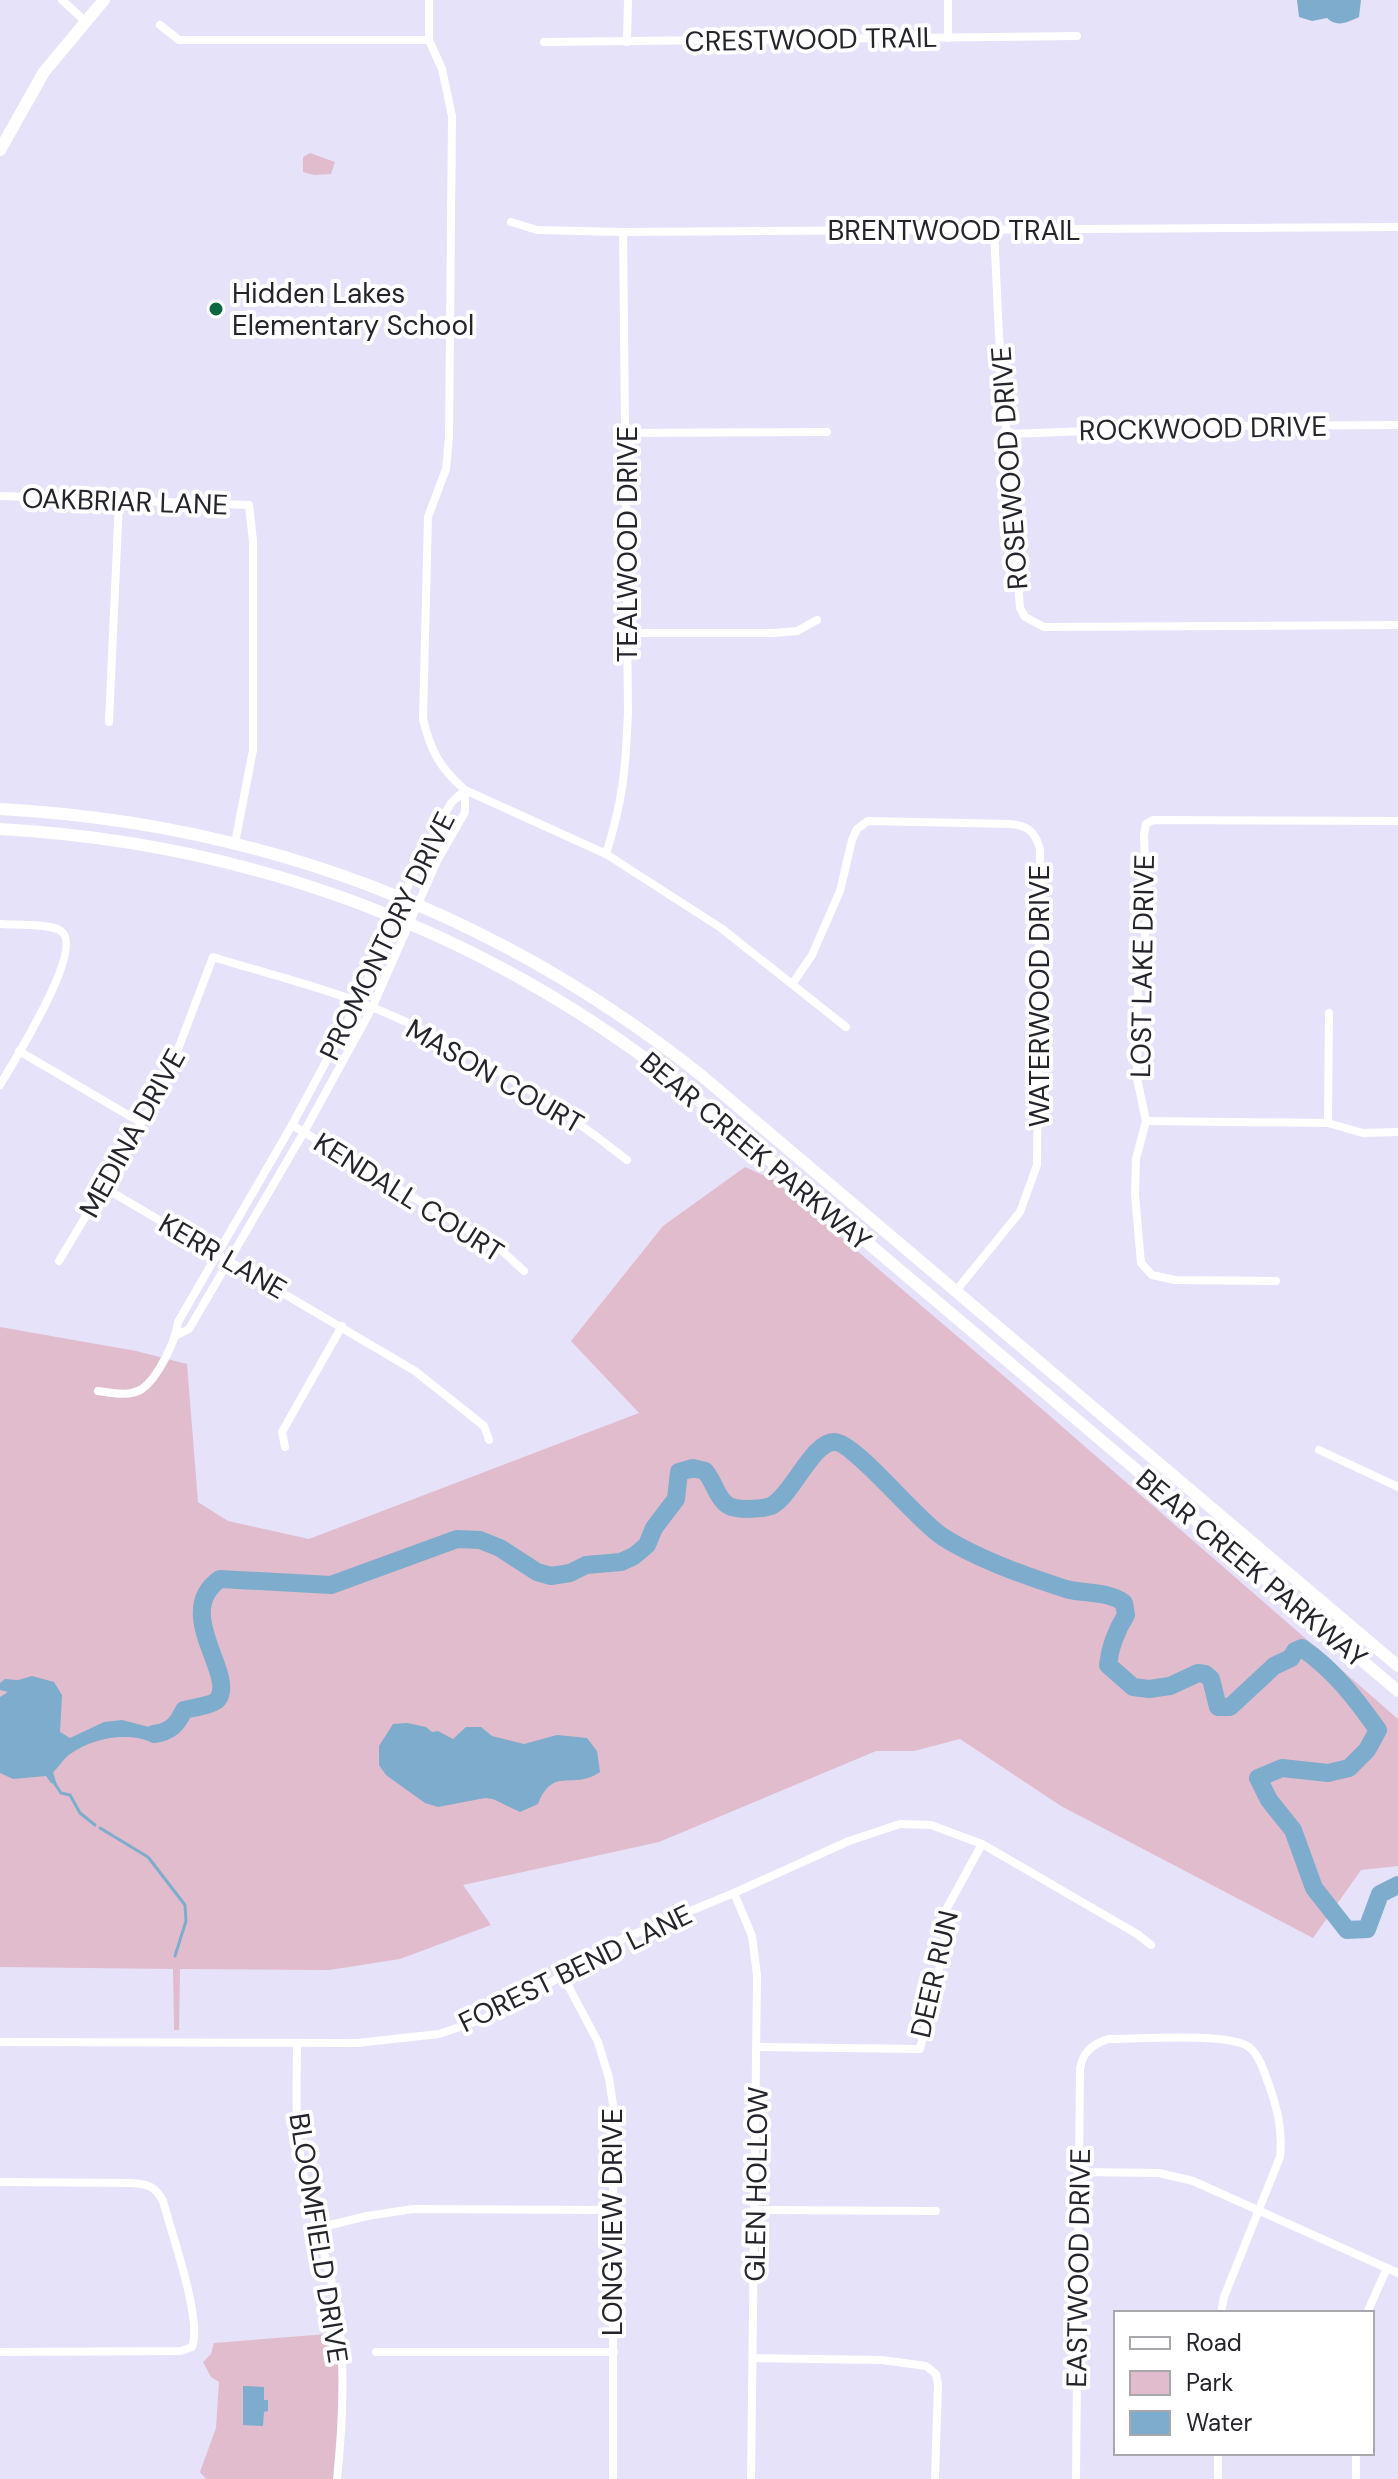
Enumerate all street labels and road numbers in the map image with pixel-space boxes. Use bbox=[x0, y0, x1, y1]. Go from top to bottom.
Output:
street label: CRESTWOOD TRAIL bbox=[684, 19, 938, 60]
street label: BRENTWOOD TRAIL bbox=[827, 212, 1081, 249]
street label: ROSEWOOD DRIVE bbox=[983, 345, 1036, 591]
street label: ROCKWOOD DRIVE bbox=[1079, 408, 1327, 449]
street label: TEALWOOD DRIVE bbox=[609, 426, 646, 662]
street label: OAKBRIAR LANE bbox=[21, 479, 229, 524]
street label: PROMONTORY DRIVE bbox=[311, 806, 464, 1067]
street label: LOST LAKE DRIVE bbox=[1122, 854, 1163, 1078]
street label: WATERWOOD DRIVE bbox=[1021, 865, 1058, 1127]
street label: MASON COURT bbox=[399, 1011, 590, 1142]
street label: MEDINA DRIVE bbox=[71, 1042, 194, 1224]
street label: BEAR CREEK PARKWAY bbox=[632, 1044, 879, 1259]
street label: KENDALL COURT bbox=[307, 1124, 511, 1271]
street label: KERR LANE bbox=[152, 1205, 293, 1308]
street label: BEAR CREEK PARKWAY bbox=[1128, 1461, 1375, 1676]
street label: FOREST BEND LANE bbox=[452, 1896, 698, 2041]
street label: DEER RUN bbox=[902, 1907, 967, 2041]
street label: GLEN HOLLOW bbox=[736, 2086, 777, 2282]
street label: LONGVIEW DRIVE bbox=[594, 2108, 631, 2336]
street label: BLOOMFIELD DRIVE bbox=[280, 2110, 357, 2366]
street label: EASTWOOD DRIVE bbox=[1058, 2148, 1099, 2388]

